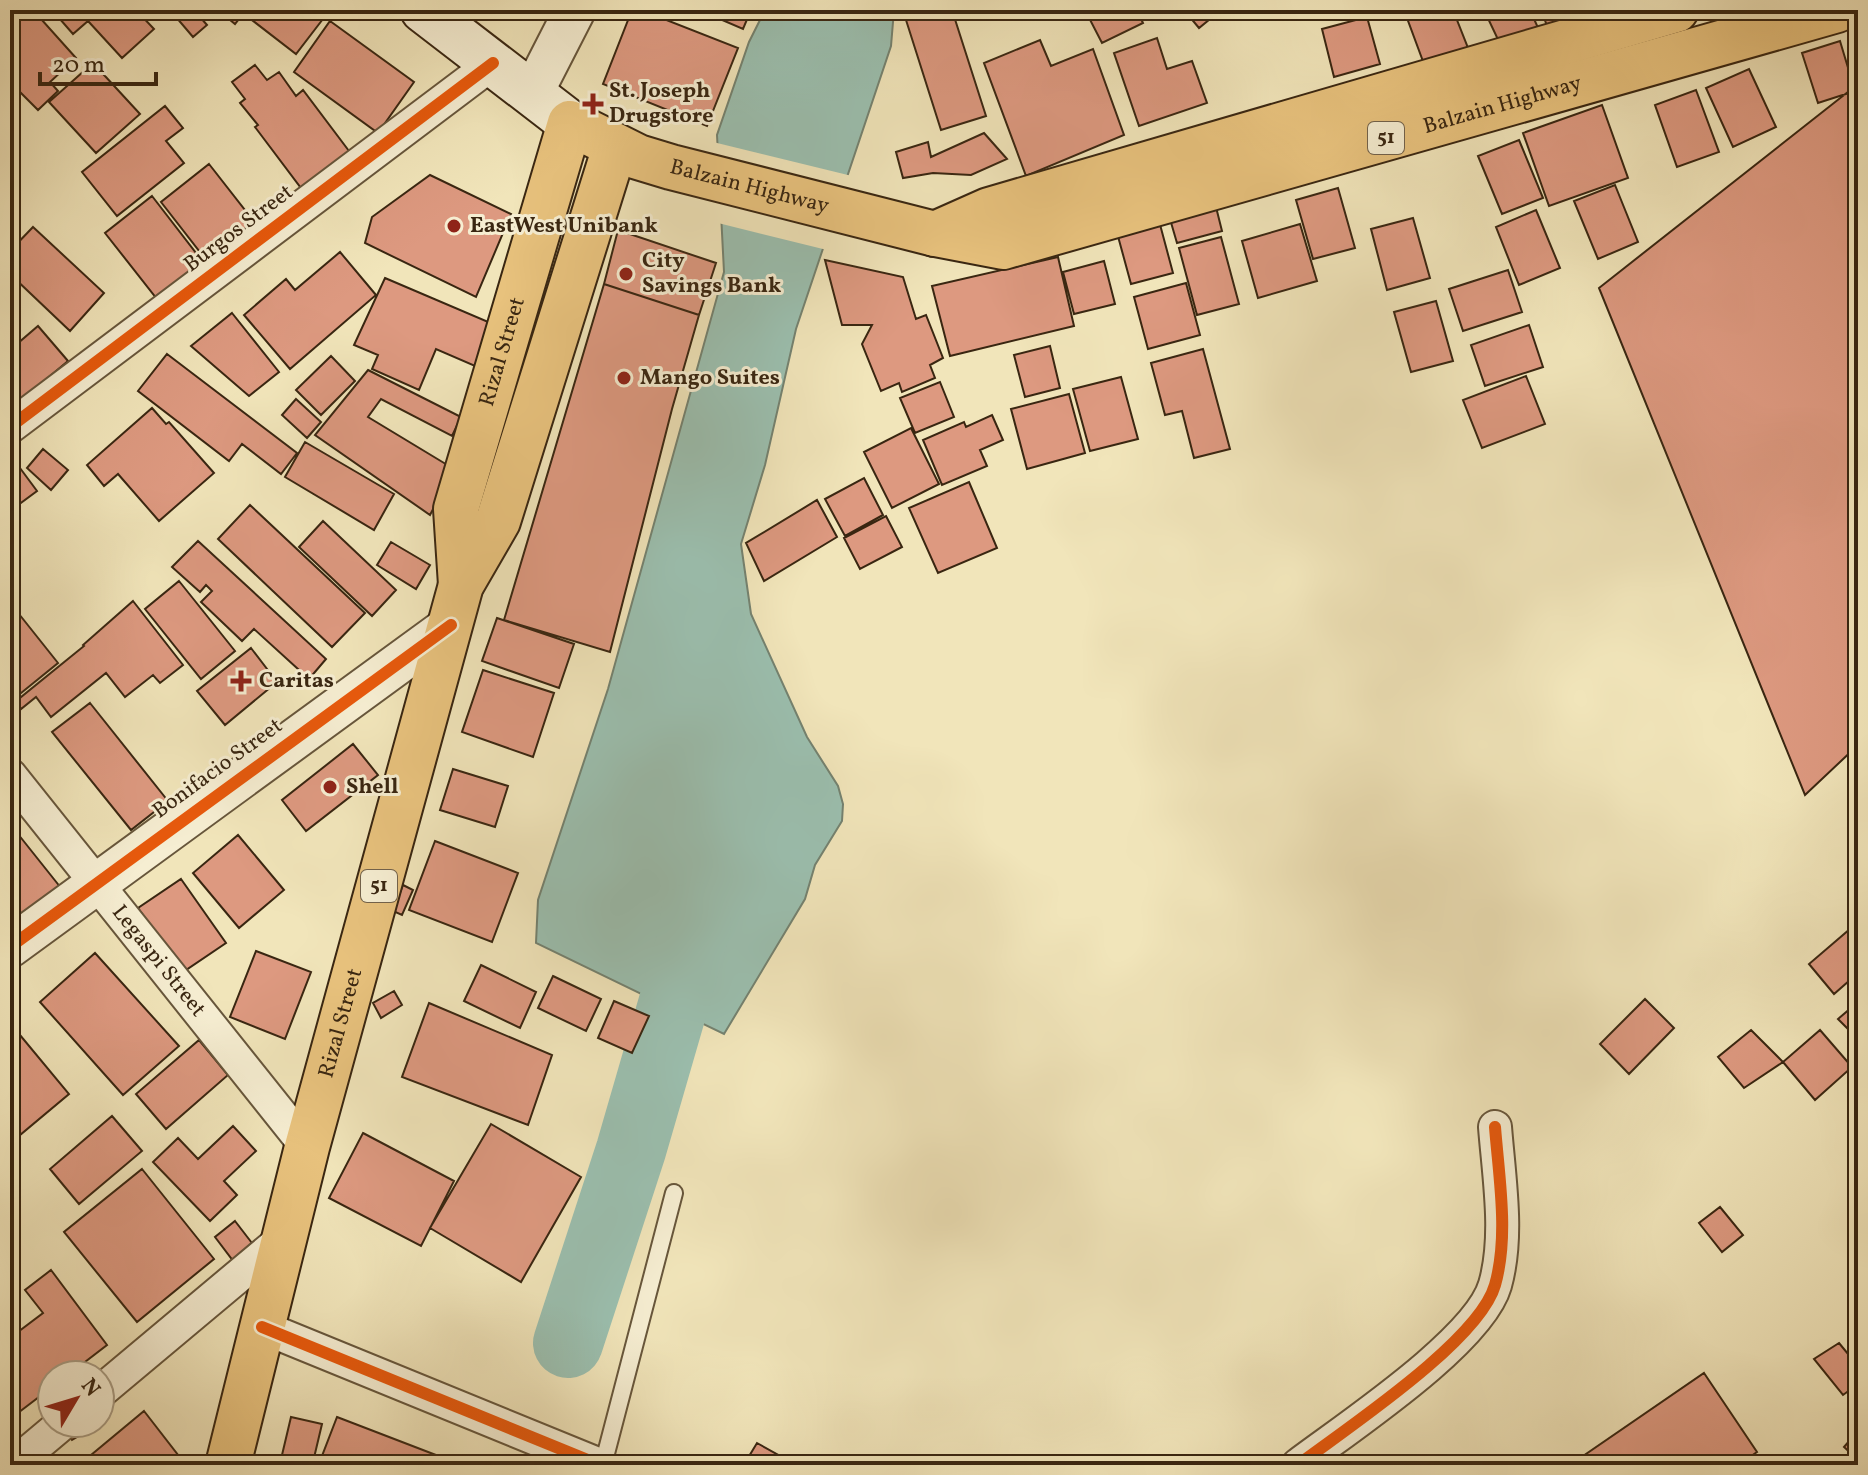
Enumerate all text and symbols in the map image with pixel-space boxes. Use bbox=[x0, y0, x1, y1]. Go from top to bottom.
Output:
scale bar bbox=[40, 36, 156, 86]
text: 20 m bbox=[52, 49, 105, 83]
street label: Balzain Highway bbox=[1420, 68, 1585, 142]
place label: St. Joseph Drugstore bbox=[609, 76, 713, 132]
marker: St. Joseph Drugstore bbox=[584, 95, 602, 113]
road number: 51 bbox=[1368, 122, 1404, 154]
street label: Balzain Highway bbox=[666, 152, 832, 222]
street label: Burgos Street bbox=[178, 177, 300, 280]
place label: EastWest Unibank bbox=[470, 211, 658, 242]
marker: EastWest Unibank bbox=[445, 217, 463, 235]
place label: City Savings Bank bbox=[642, 246, 781, 302]
marker: City Savings Bank bbox=[617, 265, 635, 283]
street label: Rizal Street bbox=[472, 293, 533, 410]
place label: Mango Suites bbox=[640, 363, 780, 394]
marker: Mango Suites bbox=[615, 369, 633, 387]
place label: Caritas bbox=[259, 666, 334, 697]
marker: Caritas bbox=[230, 670, 252, 692]
street label: Bonifacio Street bbox=[147, 711, 290, 827]
place label: Shell bbox=[346, 772, 398, 803]
marker: Shell bbox=[321, 778, 339, 796]
road number: 51 bbox=[361, 870, 397, 902]
street label: Legaspi Street bbox=[104, 898, 213, 1024]
street label: Rizal Street bbox=[311, 965, 371, 1082]
north arrow bbox=[36, 1359, 116, 1439]
text: N bbox=[73, 1372, 107, 1404]

